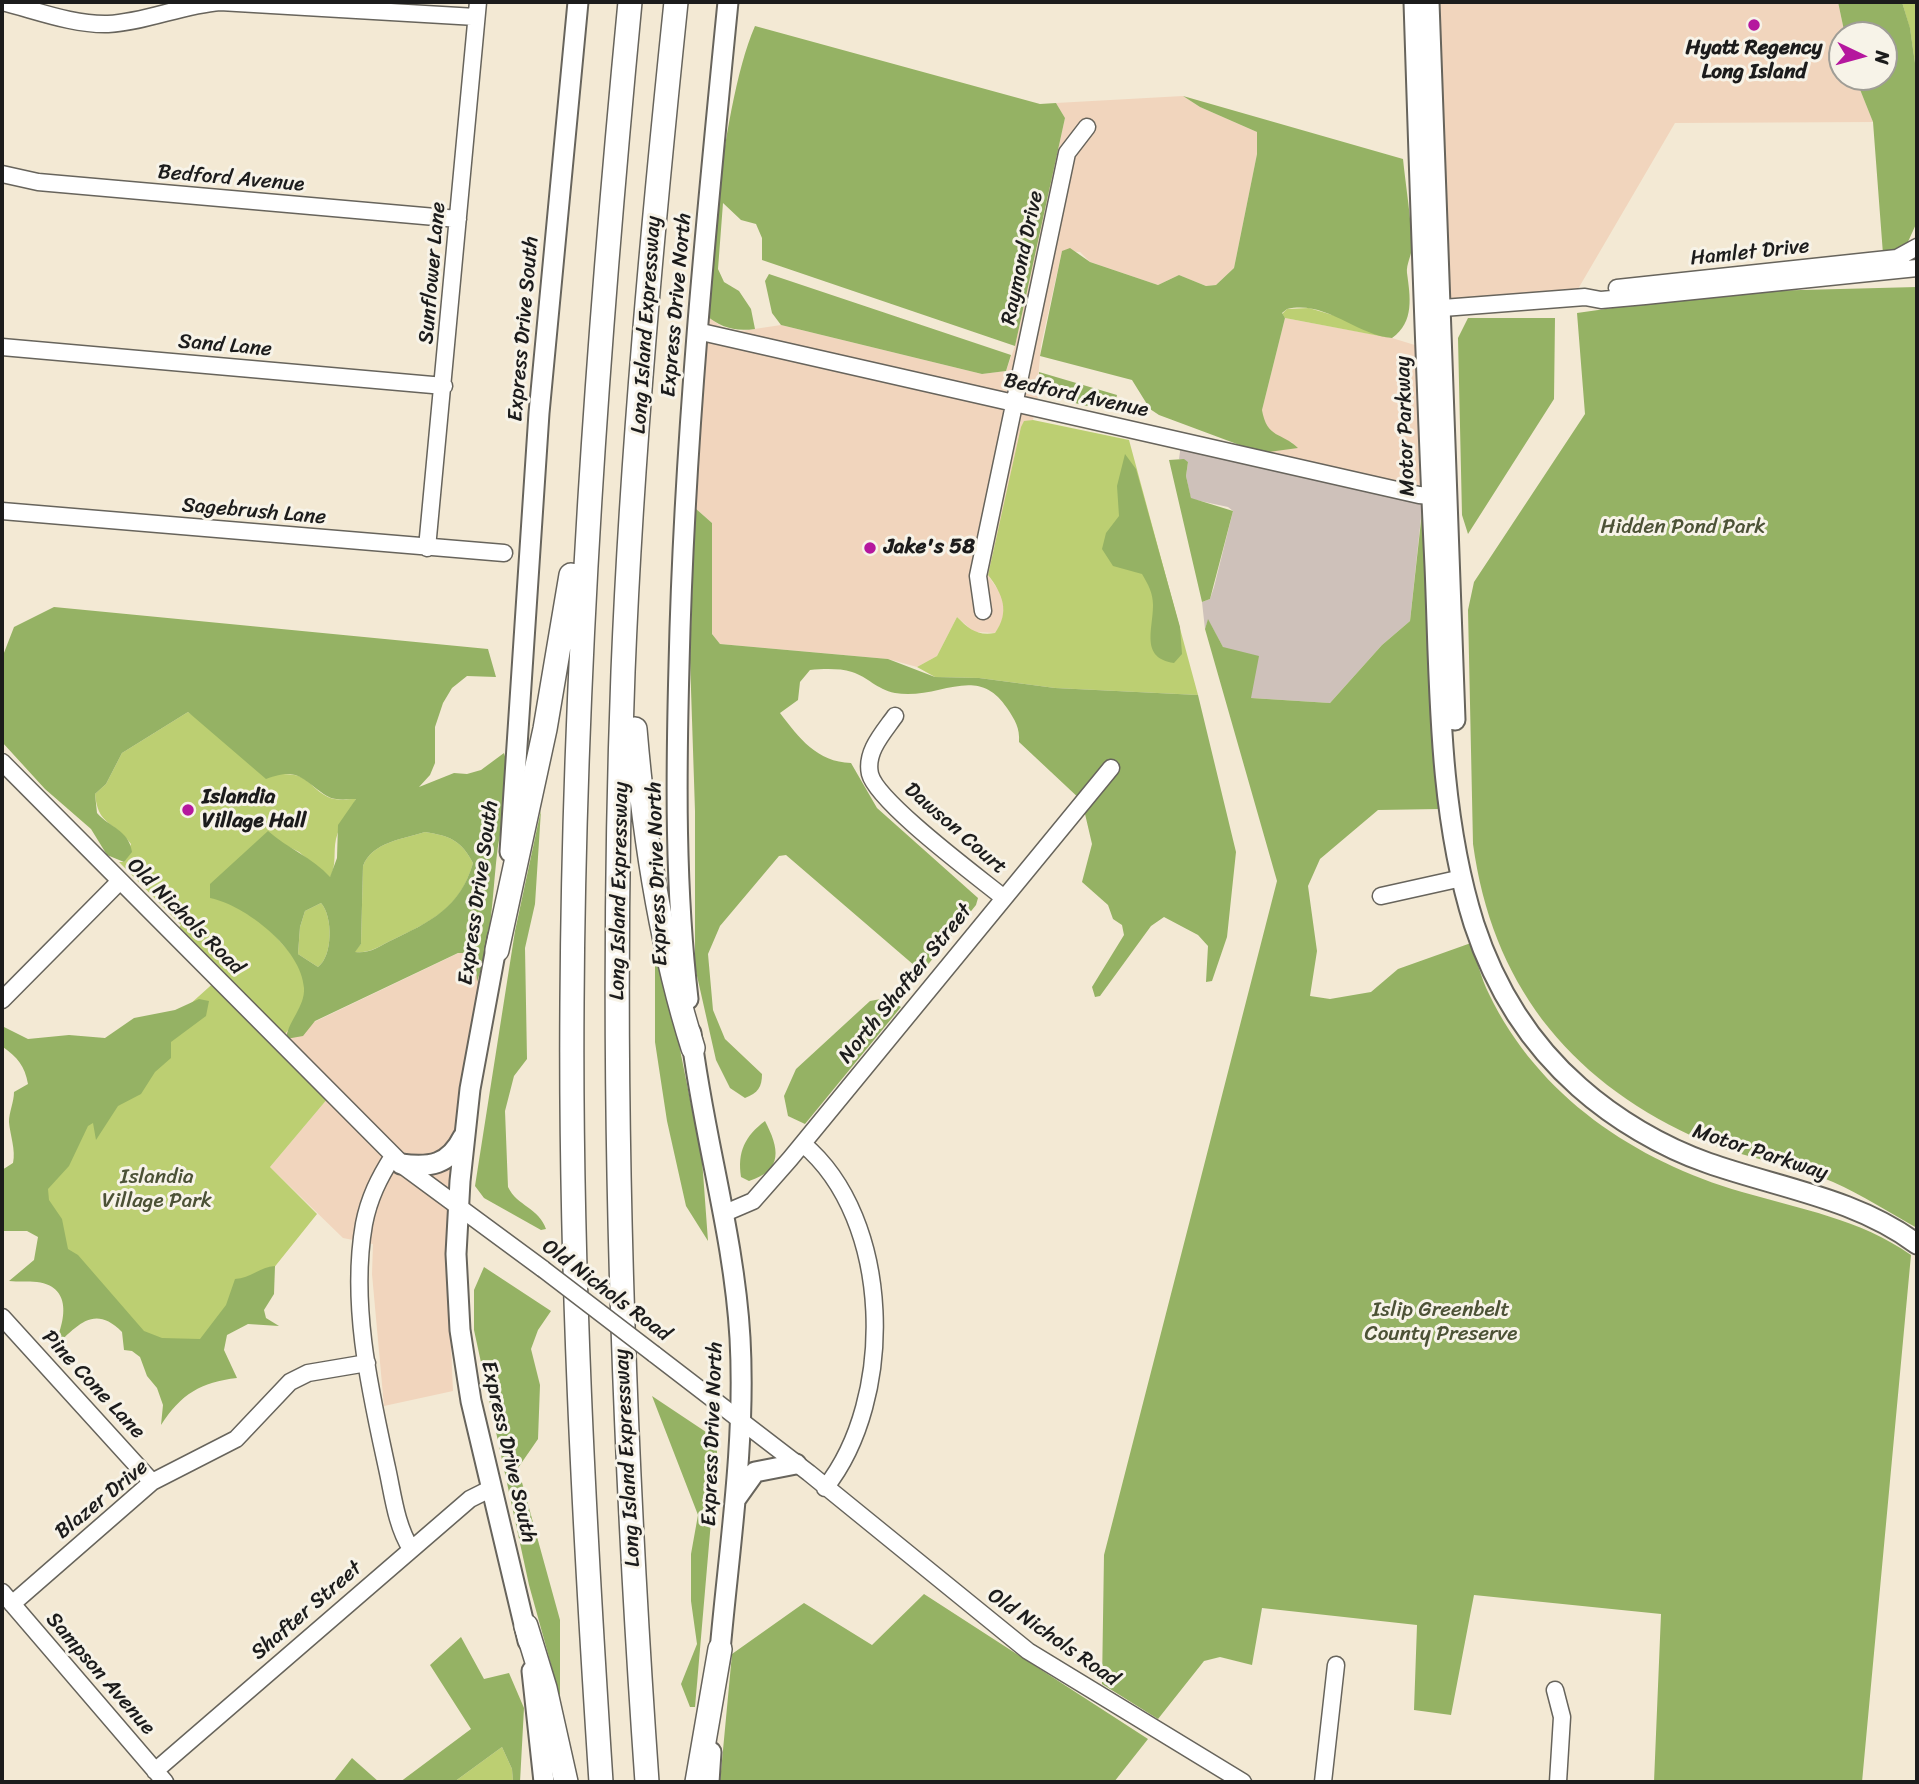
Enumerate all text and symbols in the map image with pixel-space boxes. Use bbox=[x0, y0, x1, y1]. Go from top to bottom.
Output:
marker: Hyatt Regency Long Island bbox=[1746, 17, 1762, 33]
north arrow bbox=[1828, 21, 1898, 91]
place label: Hyatt Regency Long Island bbox=[1686, 36, 1822, 86]
text: N bbox=[1865, 50, 1899, 66]
street label: Bedford Avenue bbox=[157, 160, 305, 198]
street label: Raymond Drive bbox=[996, 189, 1050, 327]
street label: Sunflower Lane bbox=[414, 201, 452, 345]
street label: Express Drive North bbox=[656, 212, 698, 398]
street label: Long Island Expressway bbox=[627, 215, 667, 435]
street label: Hamlet Drive bbox=[1689, 234, 1811, 272]
street label: Express Drive South bbox=[503, 235, 545, 423]
street label: Sand Lane bbox=[177, 329, 273, 363]
street label: Motor Parkway bbox=[1391, 355, 1421, 497]
street label: Bedford Avenue bbox=[1001, 368, 1151, 424]
street label: Sagebrush Lane bbox=[181, 493, 327, 531]
park label: Hidden Pond Park bbox=[1601, 515, 1765, 541]
place label: Jake's 58 bbox=[884, 535, 975, 561]
marker: Jake's 58 bbox=[862, 540, 878, 556]
street label: Dawson Court bbox=[899, 778, 1011, 880]
street label: Express Drive North bbox=[642, 781, 674, 967]
street label: Long Island Expressway bbox=[605, 782, 635, 1000]
place label: Islandia Village Hall bbox=[202, 785, 306, 835]
street label: Express Drive South bbox=[454, 799, 504, 987]
marker: Islandia Village Hall bbox=[180, 802, 196, 818]
street label: Old Nichols Road bbox=[121, 853, 249, 981]
street label: North Shafter Street bbox=[834, 899, 978, 1069]
street label: Motor Parkway bbox=[1689, 1119, 1831, 1187]
park label: Islandia Village Park bbox=[102, 1165, 212, 1215]
street label: Old Nichols Road bbox=[537, 1234, 675, 1348]
park label: Islip Greenbelt County Preserve bbox=[1365, 1298, 1517, 1348]
street label: Pine Cone Lane bbox=[36, 1325, 150, 1445]
street label: Express Drive North bbox=[697, 1341, 729, 1527]
street label: Long Island Expressway bbox=[610, 1348, 646, 1568]
street label: Express Drive South bbox=[475, 1359, 541, 1545]
street label: Blazer Drive bbox=[50, 1455, 154, 1545]
street label: Shafter Street bbox=[247, 1556, 367, 1666]
street label: Old Nichols Road bbox=[982, 1583, 1124, 1693]
street label: Sampson Avenue bbox=[40, 1608, 160, 1740]

